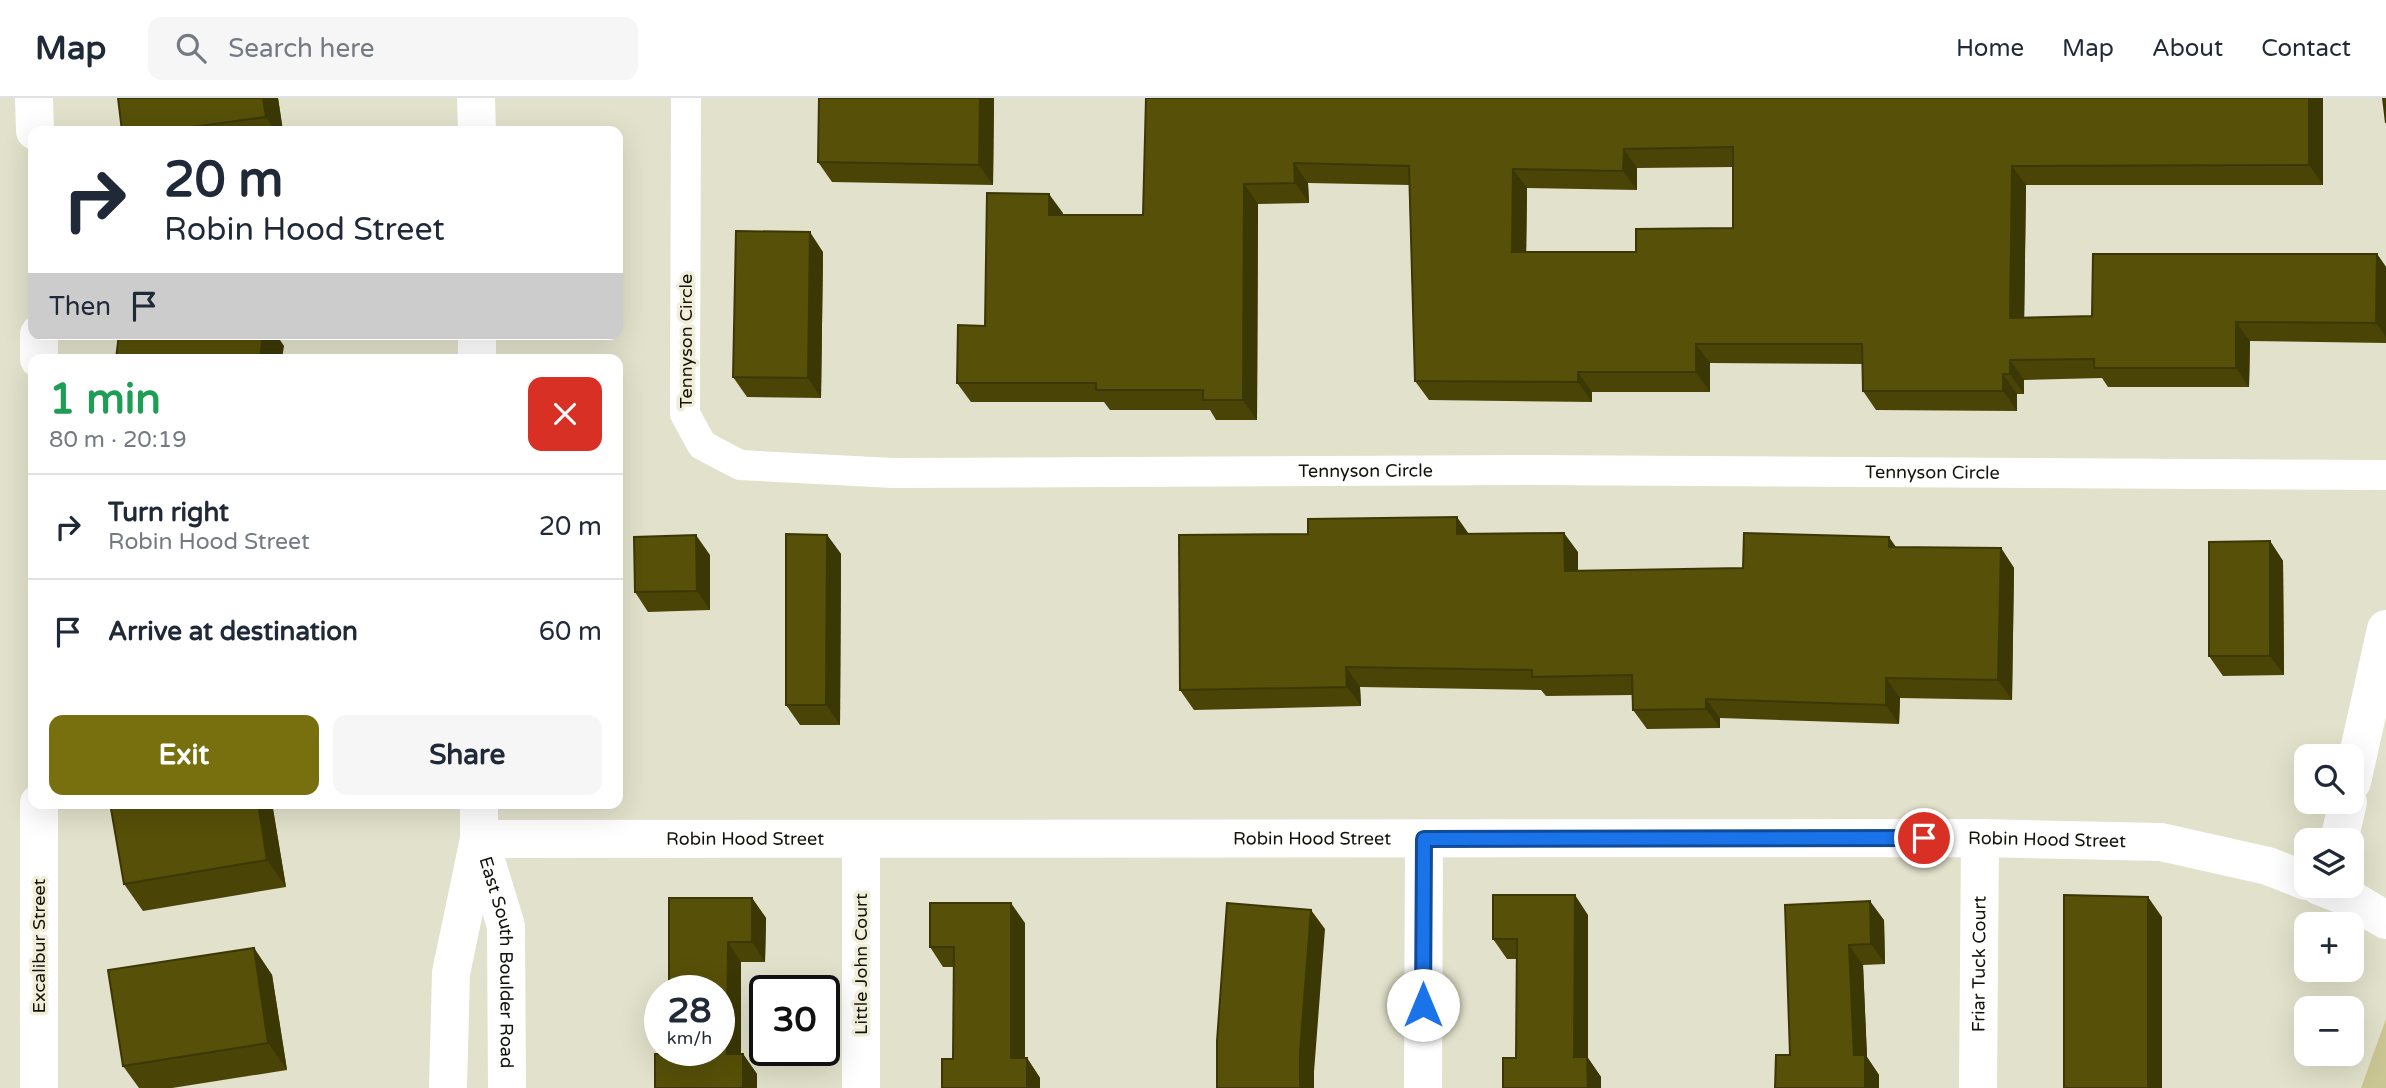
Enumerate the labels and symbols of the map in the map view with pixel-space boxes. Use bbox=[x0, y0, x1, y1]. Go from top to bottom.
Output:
street label: Tennyson Circle bbox=[675, 274, 697, 408]
street label: Tennyson Circle bbox=[1298, 459, 1433, 482]
street label: Tennyson Circle bbox=[1865, 461, 2000, 484]
pin bbox=[1894, 808, 1954, 868]
street label: Robin Hood Street bbox=[1233, 827, 1391, 849]
street label: Robin Hood Street bbox=[1968, 827, 2126, 852]
street label: Robin Hood Street bbox=[666, 828, 824, 850]
street label: East South Boulder Road bbox=[474, 854, 518, 1068]
street label: Excalibur Street bbox=[28, 878, 50, 1014]
street label: Little John Court bbox=[850, 893, 872, 1035]
street label: Friar Tuck Court bbox=[1967, 896, 1991, 1032]
position arrow bbox=[1386, 968, 1460, 1042]
speed limit sign: 30 bbox=[749, 975, 840, 1066]

